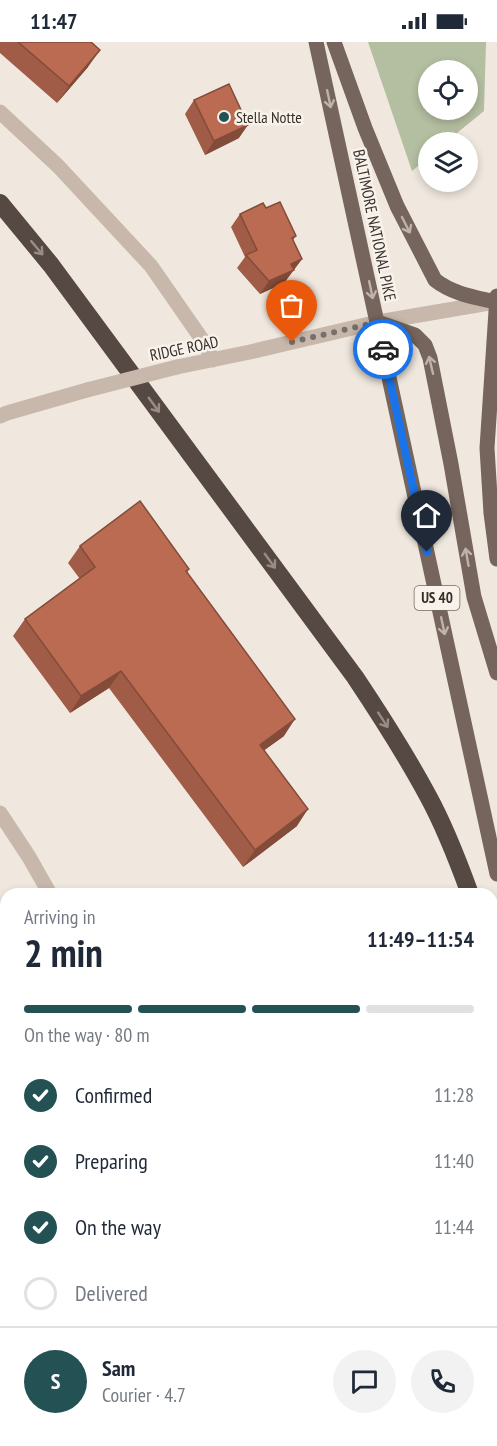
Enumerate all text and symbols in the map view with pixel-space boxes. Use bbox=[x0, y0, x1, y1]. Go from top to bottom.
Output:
text: 11:47 bbox=[30, 7, 78, 35]
map controls bbox=[418, 60, 478, 192]
button: locate bbox=[418, 60, 478, 120]
one-way arrow bbox=[323, 89, 335, 108]
place label: Stella Notte bbox=[236, 107, 302, 127]
marker: Stella Notte bbox=[217, 110, 231, 124]
button: layers bbox=[418, 132, 478, 192]
street label: BALTIMORE NATIONAL PIKE bbox=[349, 147, 401, 303]
one-way arrow bbox=[401, 215, 413, 233]
one-way arrow bbox=[31, 240, 44, 256]
pin bbox=[266, 280, 317, 342]
one-way arrow bbox=[365, 280, 377, 299]
icon: bag bbox=[275, 289, 308, 322]
courier bbox=[353, 319, 413, 379]
street label: RIDGE ROAD bbox=[148, 331, 220, 365]
icon: car bbox=[367, 333, 400, 366]
one-way arrow bbox=[425, 356, 437, 375]
one-way arrow bbox=[148, 396, 160, 412]
pin bbox=[401, 490, 452, 552]
icon: home bbox=[410, 499, 443, 532]
one-way arrow bbox=[462, 548, 473, 567]
one-way arrow bbox=[264, 553, 276, 569]
road number: US 40 bbox=[414, 586, 460, 610]
one-way arrow bbox=[438, 616, 450, 635]
one-way arrow bbox=[377, 711, 389, 728]
text: Arriving in bbox=[24, 904, 96, 930]
text: 11:49–11:54 bbox=[367, 925, 474, 953]
text: 2 min bbox=[24, 927, 103, 978]
text: On the way · 80 m bbox=[24, 1022, 150, 1048]
icon: check bbox=[24, 1079, 57, 1112]
text: Confirmed bbox=[75, 1081, 152, 1109]
text: 11:28 bbox=[434, 1082, 474, 1108]
icon: check bbox=[24, 1145, 57, 1178]
text: Preparing bbox=[75, 1147, 148, 1175]
text: 11:40 bbox=[434, 1148, 474, 1174]
icon: check bbox=[24, 1211, 57, 1244]
text: On the way bbox=[75, 1213, 161, 1241]
text: 11:44 bbox=[434, 1214, 474, 1240]
text: Delivered bbox=[75, 1279, 148, 1307]
button: chat bbox=[333, 1350, 396, 1413]
button: phone bbox=[411, 1350, 474, 1413]
text: Sam bbox=[102, 1354, 135, 1382]
text: S bbox=[51, 1367, 60, 1395]
text: Courier · 4.7 bbox=[102, 1382, 186, 1408]

